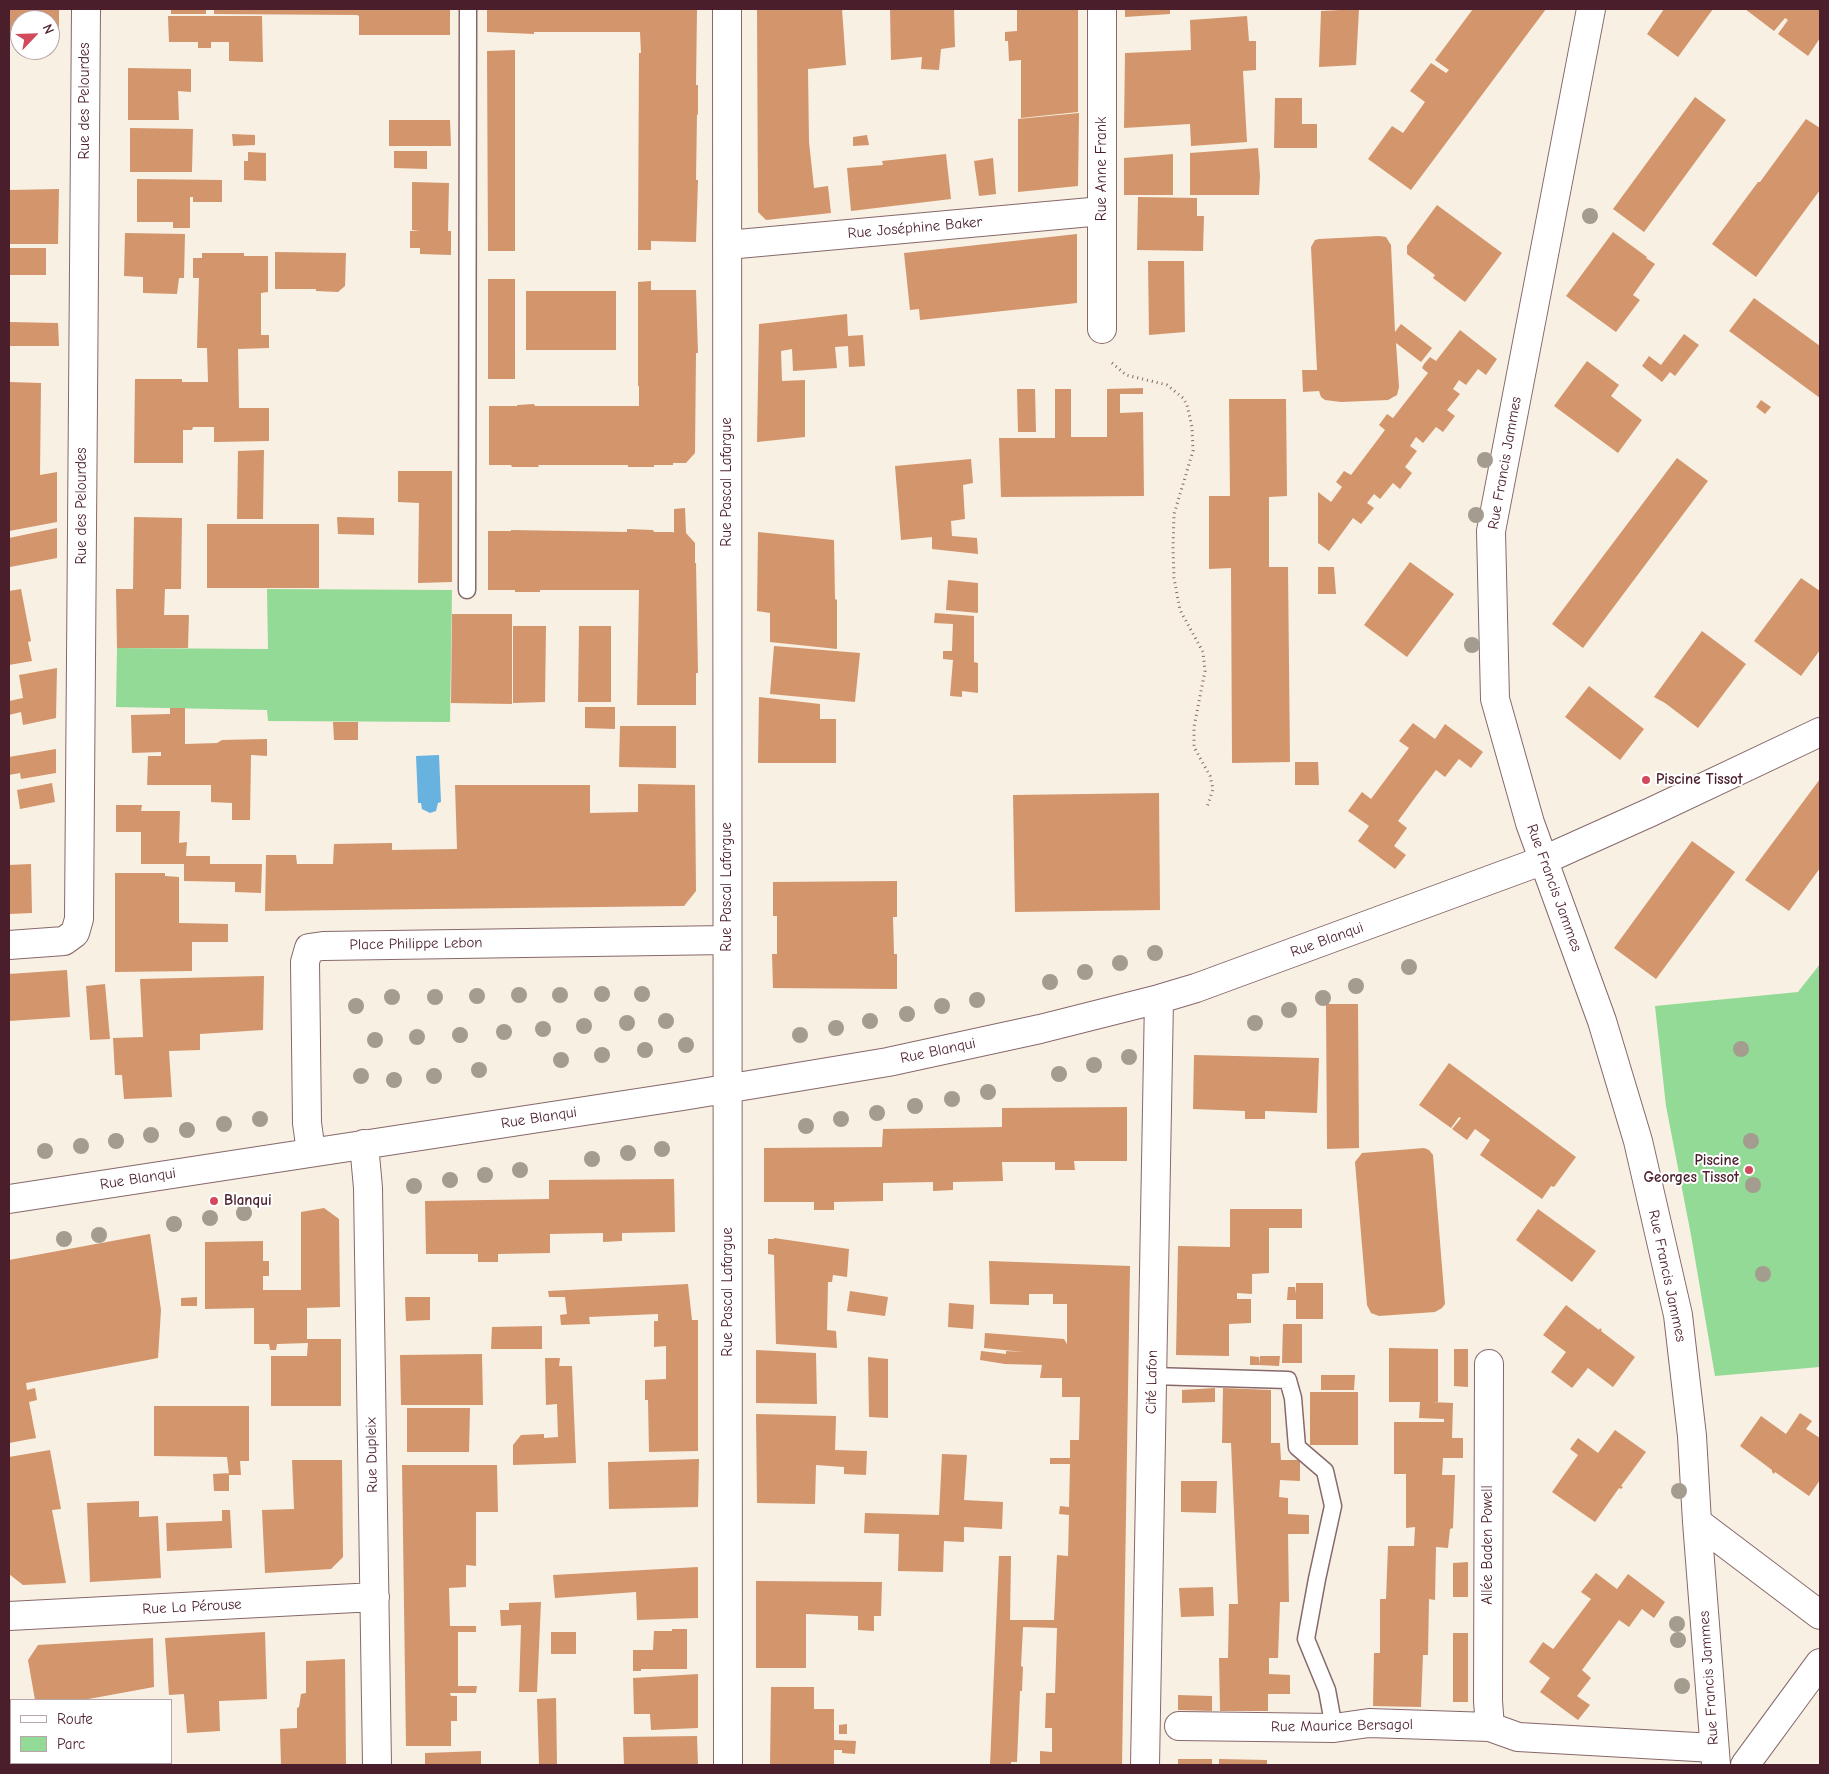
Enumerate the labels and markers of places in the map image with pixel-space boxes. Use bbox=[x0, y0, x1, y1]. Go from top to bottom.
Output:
place label: Piscine Tissot bbox=[1656, 771, 1743, 789]
marker: Piscine Tissot bbox=[1640, 774, 1652, 786]
place label: Piscine Georges Tissot bbox=[1644, 1152, 1739, 1187]
marker: Piscine Georges Tissot bbox=[1743, 1164, 1755, 1176]
place label: Blanqui bbox=[224, 1192, 272, 1210]
marker: Blanqui bbox=[208, 1195, 220, 1207]

